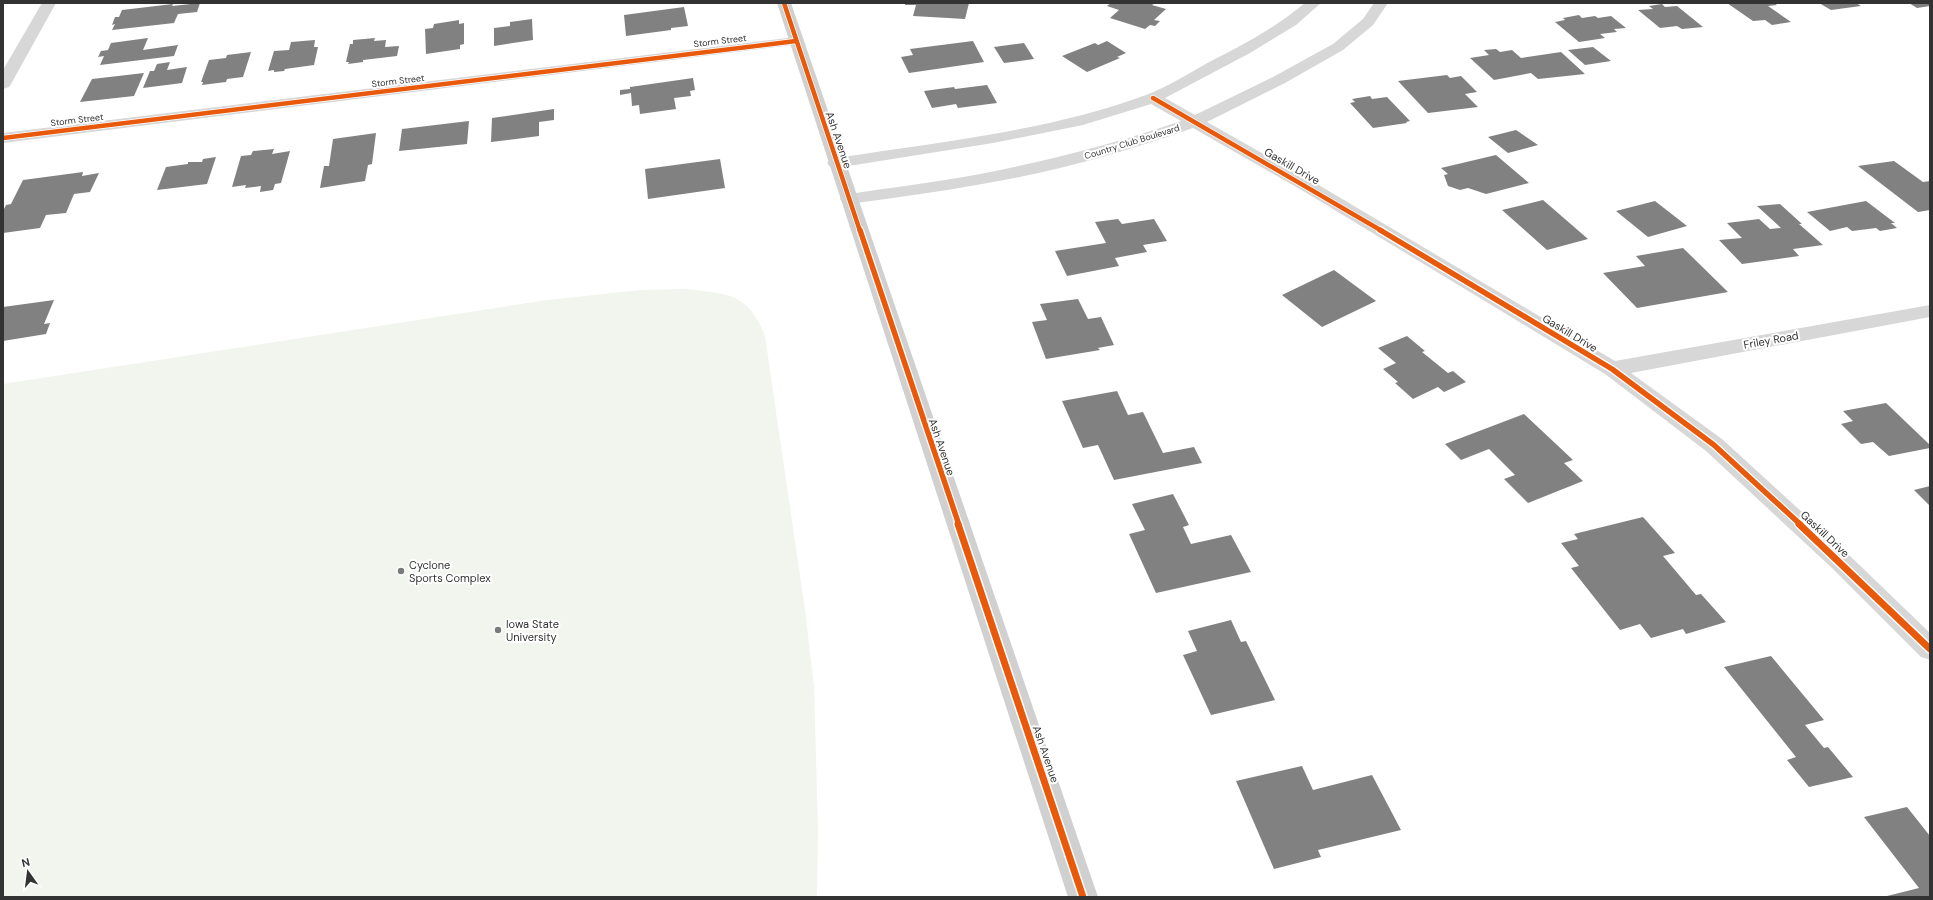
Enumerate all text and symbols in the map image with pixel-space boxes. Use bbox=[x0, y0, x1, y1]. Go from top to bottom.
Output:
street label: Storm Street bbox=[693, 32, 748, 50]
street label: Storm Street bbox=[371, 72, 426, 90]
street label: Ash Avenue bbox=[823, 110, 855, 170]
street label: Storm Street bbox=[50, 111, 105, 129]
street label: Country Club Boulevard bbox=[1083, 122, 1181, 162]
street label: Gaskill Drive bbox=[1262, 144, 1322, 188]
street label: Gaskill Drive bbox=[1540, 311, 1600, 355]
street label: Friley Road bbox=[1742, 328, 1800, 352]
street label: Ash Avenue bbox=[926, 417, 958, 477]
street label: Gaskill Drive bbox=[1798, 508, 1852, 560]
place label: Cyclone Sports Complex bbox=[409, 558, 491, 585]
marker: Cyclone Sports Complex bbox=[396, 566, 406, 576]
place label: Iowa State University bbox=[506, 617, 559, 644]
marker: Iowa State University bbox=[493, 625, 503, 635]
street label: Ash Avenue bbox=[1030, 724, 1062, 784]
north arrow bbox=[8, 852, 48, 892]
text: N bbox=[20, 855, 31, 870]

